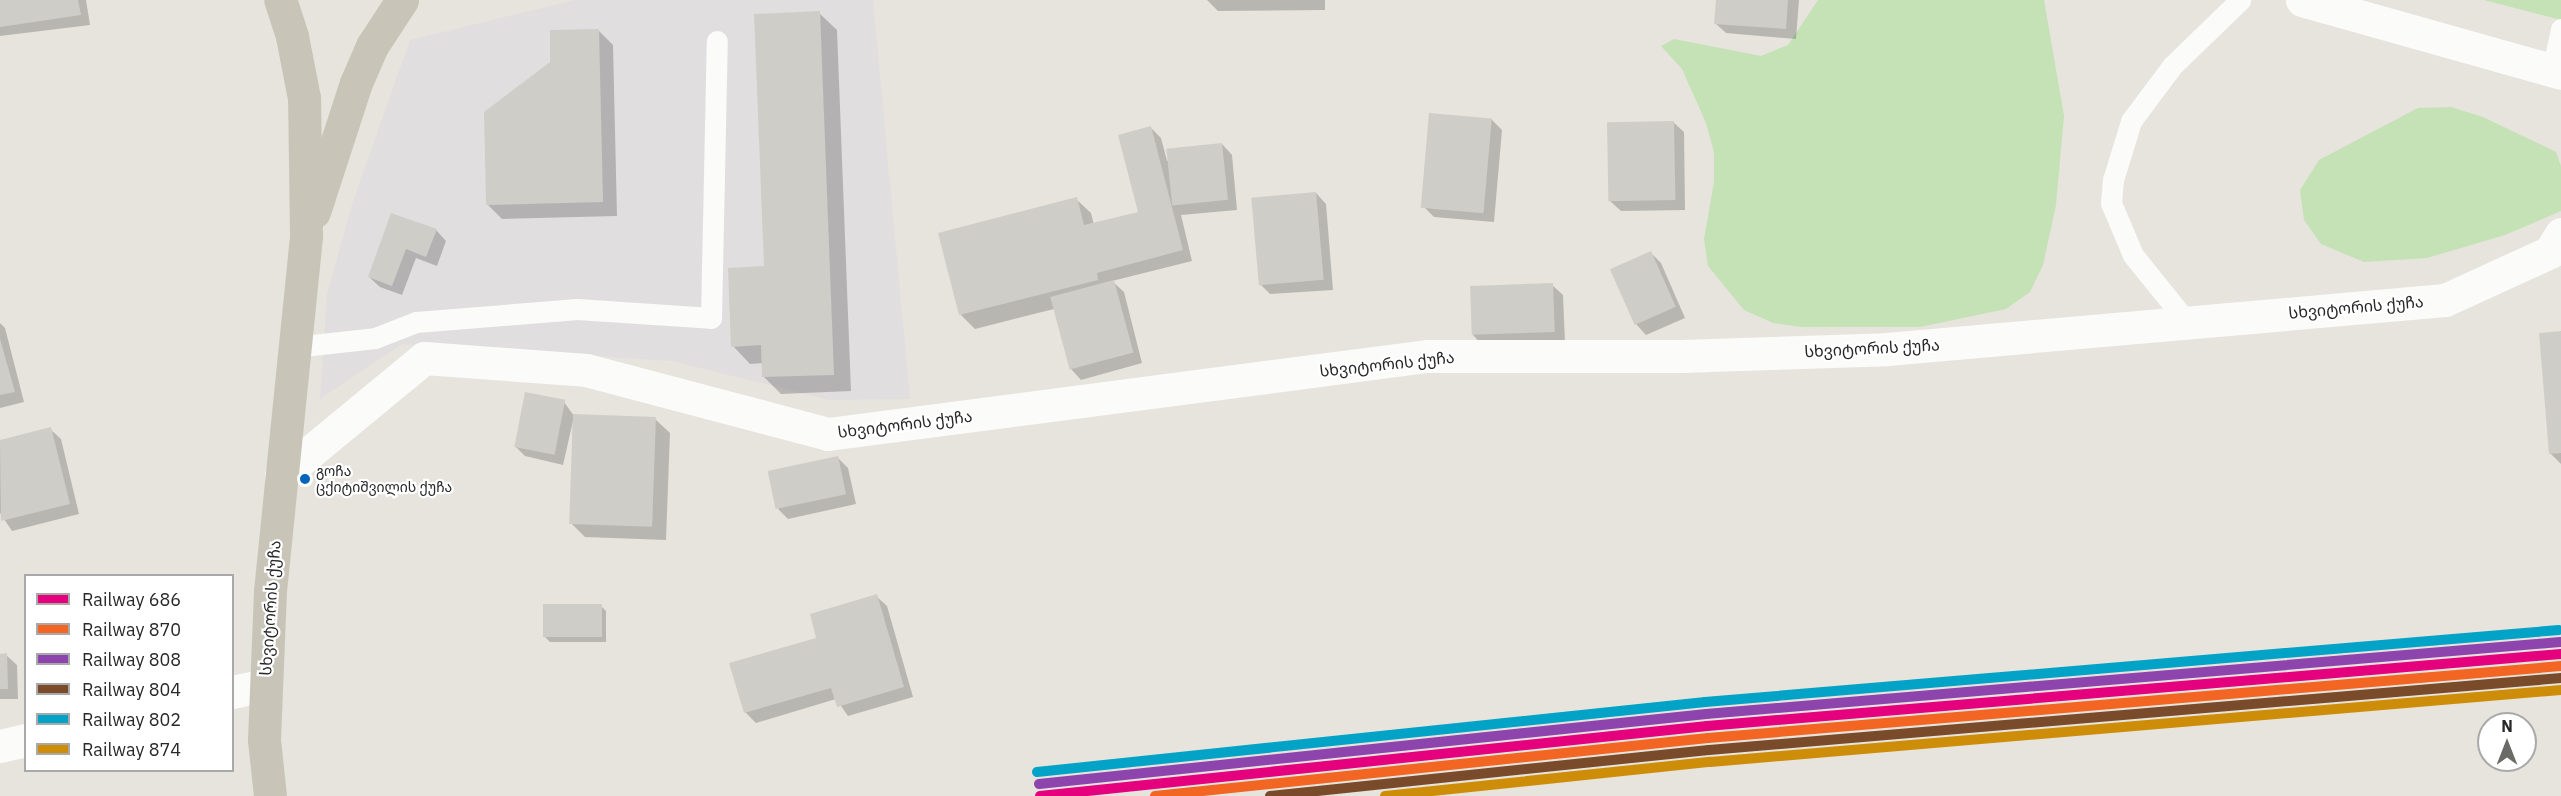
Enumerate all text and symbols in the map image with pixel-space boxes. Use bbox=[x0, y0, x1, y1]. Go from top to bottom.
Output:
street label: სხვიტორის ქუჩა bbox=[2288, 292, 2424, 322]
street label: სხვიტორის ქუჩა bbox=[1804, 335, 1940, 361]
street label: სხვიტორის ქუჩა bbox=[1319, 347, 1455, 381]
street label: სხვიტორის ქუჩა bbox=[837, 406, 973, 442]
place label: გოჩა ცქიტიშვილის ქუჩა bbox=[316, 463, 452, 496]
marker: გოჩა ცქიტიშვილის ქუჩა bbox=[299, 473, 311, 485]
street label: სხვიტორის ქუჩა bbox=[256, 540, 284, 676]
legend bbox=[24, 574, 234, 772]
text: Railway 686 bbox=[82, 588, 181, 611]
text: Railway 870 bbox=[82, 618, 181, 641]
text: Railway 808 bbox=[82, 648, 181, 671]
text: Railway 804 bbox=[82, 678, 181, 701]
text: Railway 802 bbox=[82, 708, 181, 731]
north arrow bbox=[2477, 712, 2537, 772]
text: N bbox=[2501, 716, 2513, 736]
text: Railway 874 bbox=[82, 738, 181, 761]

